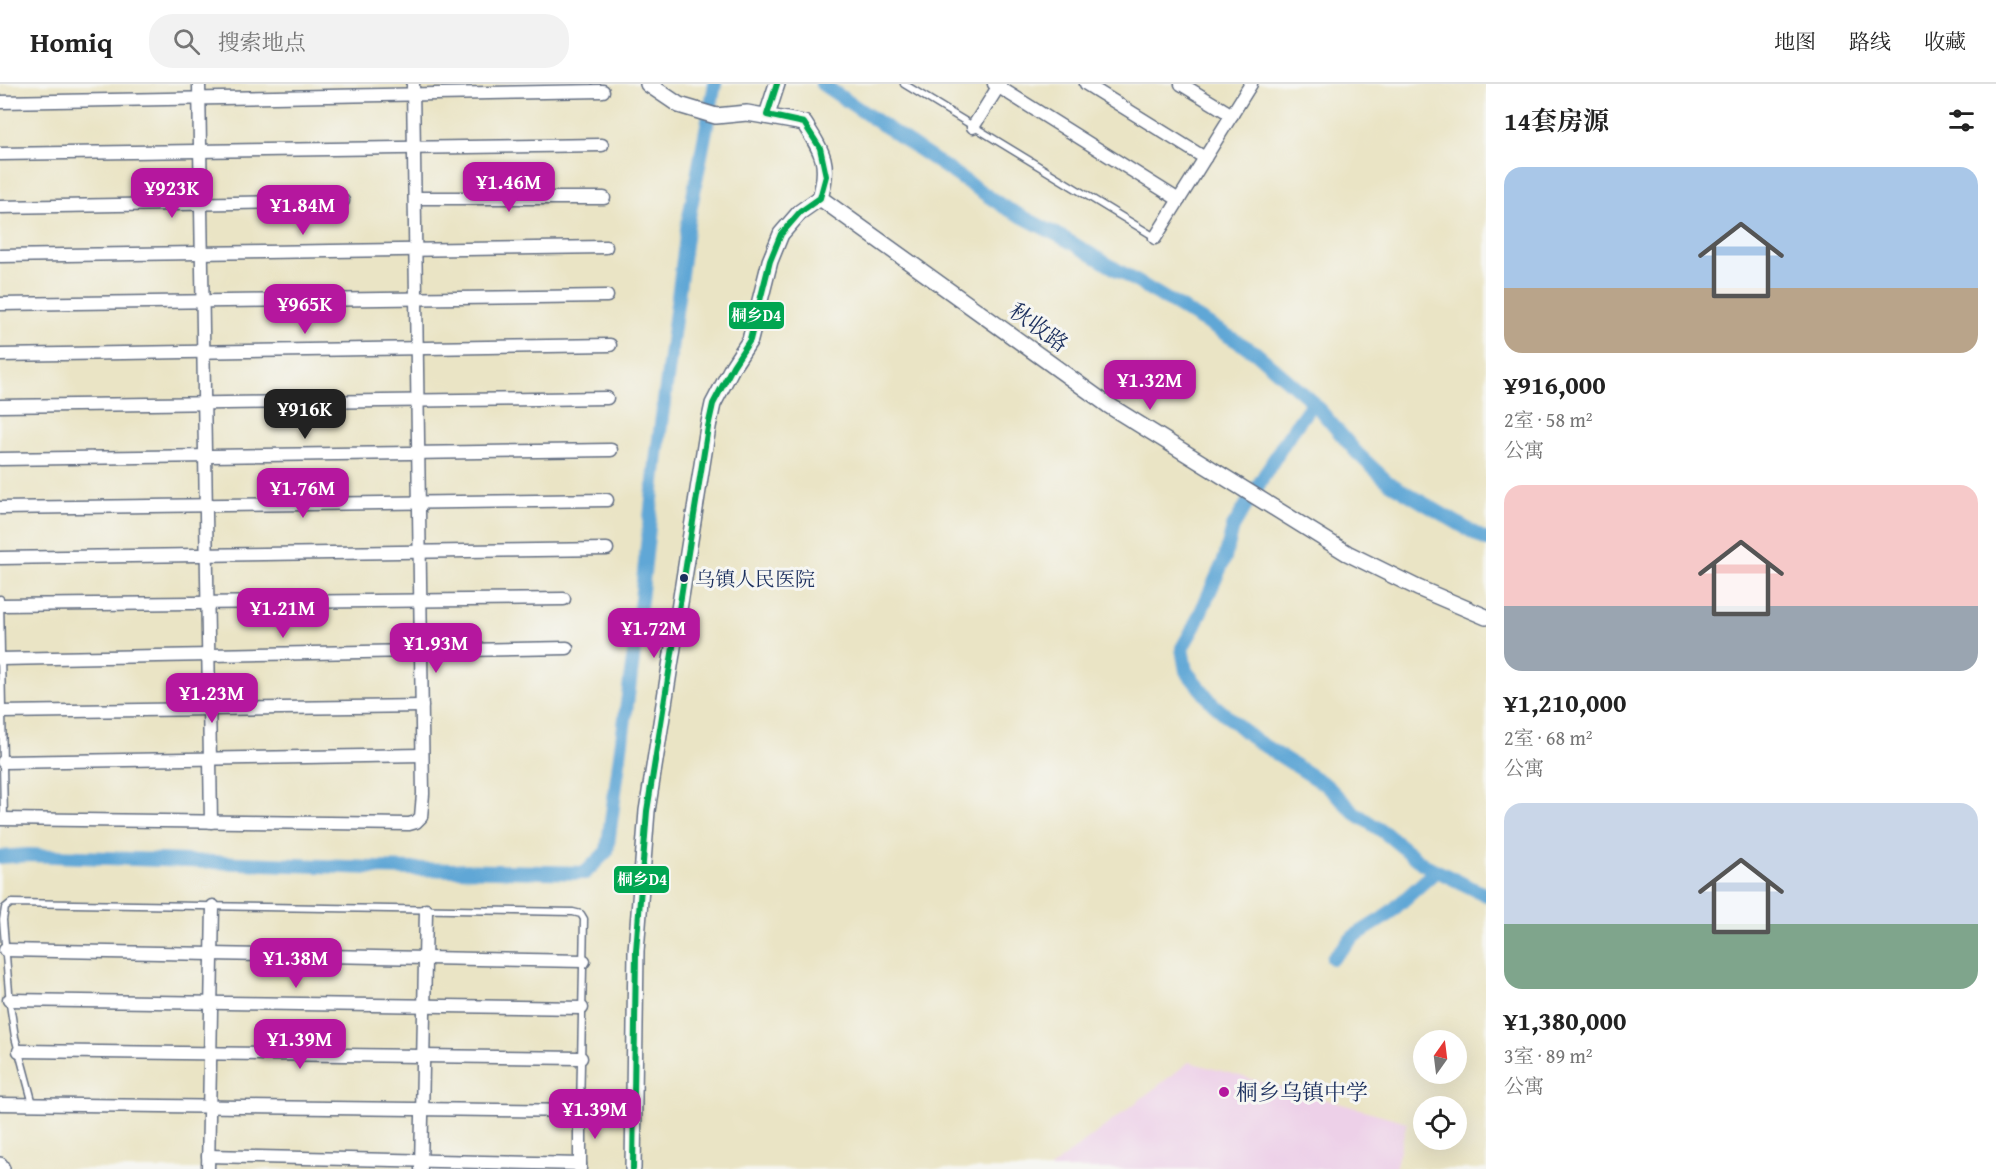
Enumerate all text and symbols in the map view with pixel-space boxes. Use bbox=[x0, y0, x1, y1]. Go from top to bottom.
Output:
search box bbox=[149, 14, 569, 68]
text: Homiq bbox=[30, 21, 113, 62]
icon: search bbox=[170, 25, 203, 58]
text: 搜索地点 bbox=[218, 26, 306, 58]
text: 地图 bbox=[1774, 26, 1816, 57]
text: 路线 bbox=[1849, 26, 1891, 57]
text: 收藏 bbox=[1924, 26, 1966, 57]
text: 14套房源 bbox=[1504, 101, 1609, 140]
icon: filters bbox=[1945, 104, 1978, 137]
pin: ¥1.46M bbox=[460, 162, 558, 213]
text: ¥1.46M bbox=[477, 167, 541, 196]
pin: ¥923K bbox=[130, 168, 214, 219]
text: ¥923K bbox=[145, 173, 199, 202]
pin: ¥1.84M bbox=[254, 185, 352, 236]
text: ¥1.84M bbox=[271, 190, 335, 219]
icon: home bbox=[1687, 206, 1795, 314]
pin: ¥965K bbox=[263, 284, 347, 335]
text: ¥965K bbox=[278, 289, 332, 318]
street label: 秋收路 bbox=[1003, 295, 1075, 359]
line badge: 桐乡D4 bbox=[728, 301, 785, 330]
text: 桐乡D4 bbox=[731, 303, 781, 327]
pin: ¥1.32M bbox=[1101, 360, 1199, 411]
text: ¥1.32M bbox=[1118, 365, 1182, 394]
text: ¥916,000 bbox=[1504, 365, 1606, 404]
pin: ¥916K bbox=[263, 389, 347, 440]
text: ¥916K bbox=[278, 394, 332, 423]
text: 2室 · 58 m² bbox=[1504, 405, 1593, 434]
text: 公寓 bbox=[1504, 435, 1544, 464]
pin: ¥1.76M bbox=[254, 468, 352, 519]
text: ¥1.76M bbox=[271, 473, 335, 502]
icon: home bbox=[1687, 524, 1795, 632]
place label: 乌镇人民医院 bbox=[695, 564, 815, 593]
marker: 乌镇人民医院 bbox=[678, 572, 690, 584]
pin: ¥1.21M bbox=[234, 588, 332, 639]
text: ¥1.21M bbox=[251, 593, 315, 622]
pin: ¥1.72M bbox=[605, 608, 703, 659]
text: ¥1.72M bbox=[622, 613, 686, 642]
pin: ¥1.93M bbox=[387, 623, 485, 674]
text: ¥1.93M bbox=[404, 628, 468, 657]
pin: ¥1.23M bbox=[163, 673, 261, 724]
text: ¥1.23M bbox=[180, 678, 244, 707]
text: ¥1,210,000 bbox=[1504, 683, 1626, 722]
text: 2室 · 68 m² bbox=[1504, 723, 1593, 752]
text: 公寓 bbox=[1504, 753, 1544, 782]
icon: home bbox=[1687, 842, 1795, 950]
line badge: 桐乡D4 bbox=[613, 865, 670, 894]
text: 桐乡D4 bbox=[617, 867, 667, 891]
pin: ¥1.38M bbox=[247, 938, 345, 989]
text: ¥1.38M bbox=[264, 943, 328, 972]
text: ¥1,380,000 bbox=[1504, 1001, 1626, 1040]
pin: ¥1.39M bbox=[251, 1019, 349, 1070]
text: ¥1.39M bbox=[268, 1024, 332, 1053]
north arrow bbox=[1413, 1030, 1467, 1084]
map controls bbox=[1413, 1030, 1467, 1150]
text: 3室 · 89 m² bbox=[1504, 1041, 1593, 1070]
text: 公寓 bbox=[1504, 1071, 1544, 1100]
place label: 桐乡乌镇中学 bbox=[1236, 1076, 1368, 1108]
marker: 桐乡乌镇中学 bbox=[1217, 1085, 1231, 1099]
pin: ¥1.39M bbox=[546, 1089, 644, 1140]
text: ¥1.39M bbox=[563, 1094, 627, 1123]
button: locate bbox=[1413, 1096, 1467, 1150]

